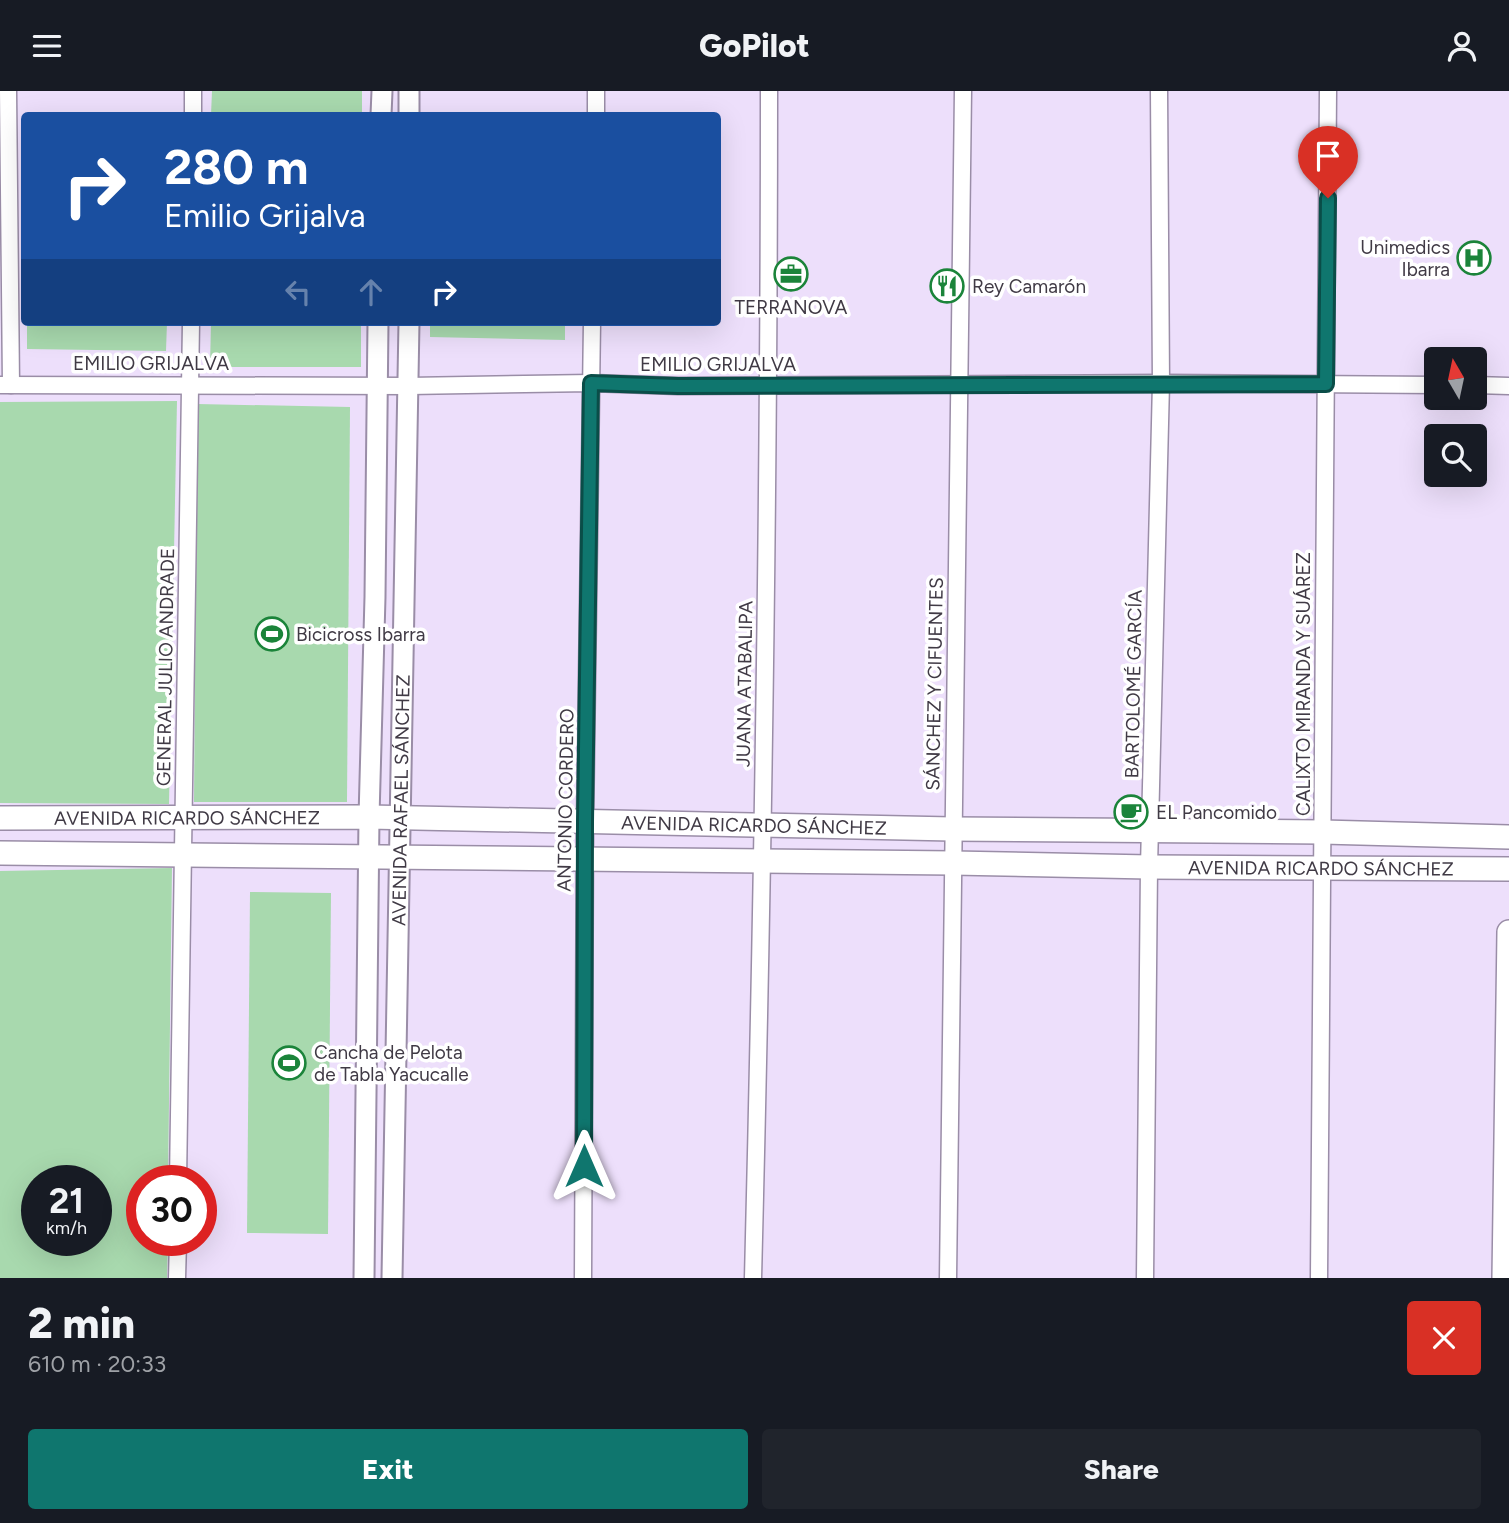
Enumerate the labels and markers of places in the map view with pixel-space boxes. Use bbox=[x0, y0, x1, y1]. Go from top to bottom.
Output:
pin bbox=[1298, 126, 1358, 198]
place label: Unimedics Ibarra bbox=[1360, 236, 1450, 281]
hospital icon: Unimedics Ibarra bbox=[1455, 239, 1493, 277]
office icon: TERRANOVA bbox=[772, 255, 810, 293]
restaurant icon: Rey Camarón bbox=[928, 267, 966, 305]
place label: Rey Camarón bbox=[972, 275, 1086, 298]
place label: TERRANOVA bbox=[735, 296, 848, 319]
sports icon: Bicicross Ibarra bbox=[253, 615, 291, 653]
place label: Bicicross Ibarra bbox=[296, 623, 425, 646]
cafe icon: EL Pancomido bbox=[1112, 793, 1150, 831]
place label: EL Pancomido bbox=[1156, 801, 1277, 824]
place label: Cancha de Pelota de Tabla Yacucalle bbox=[314, 1041, 469, 1086]
sports icon: Cancha de Pelota de Tabla Yacucalle bbox=[270, 1044, 308, 1082]

